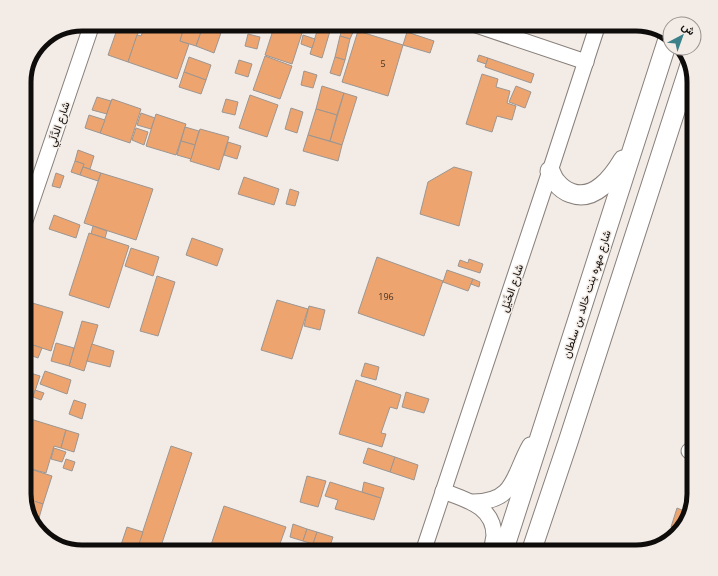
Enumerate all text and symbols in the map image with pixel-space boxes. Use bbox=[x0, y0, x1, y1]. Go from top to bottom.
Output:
north arrow bbox=[662, 16, 702, 56]
text: ش bbox=[679, 18, 699, 38]
house number: 5 bbox=[380, 57, 386, 70]
street label: شارع الدَّلَي bbox=[43, 99, 76, 150]
street label: شارع مهره بنت خالد بن سلطان bbox=[558, 228, 615, 360]
street label: شارع الخَيْل bbox=[496, 262, 527, 314]
house number: 196 bbox=[378, 290, 394, 303]

